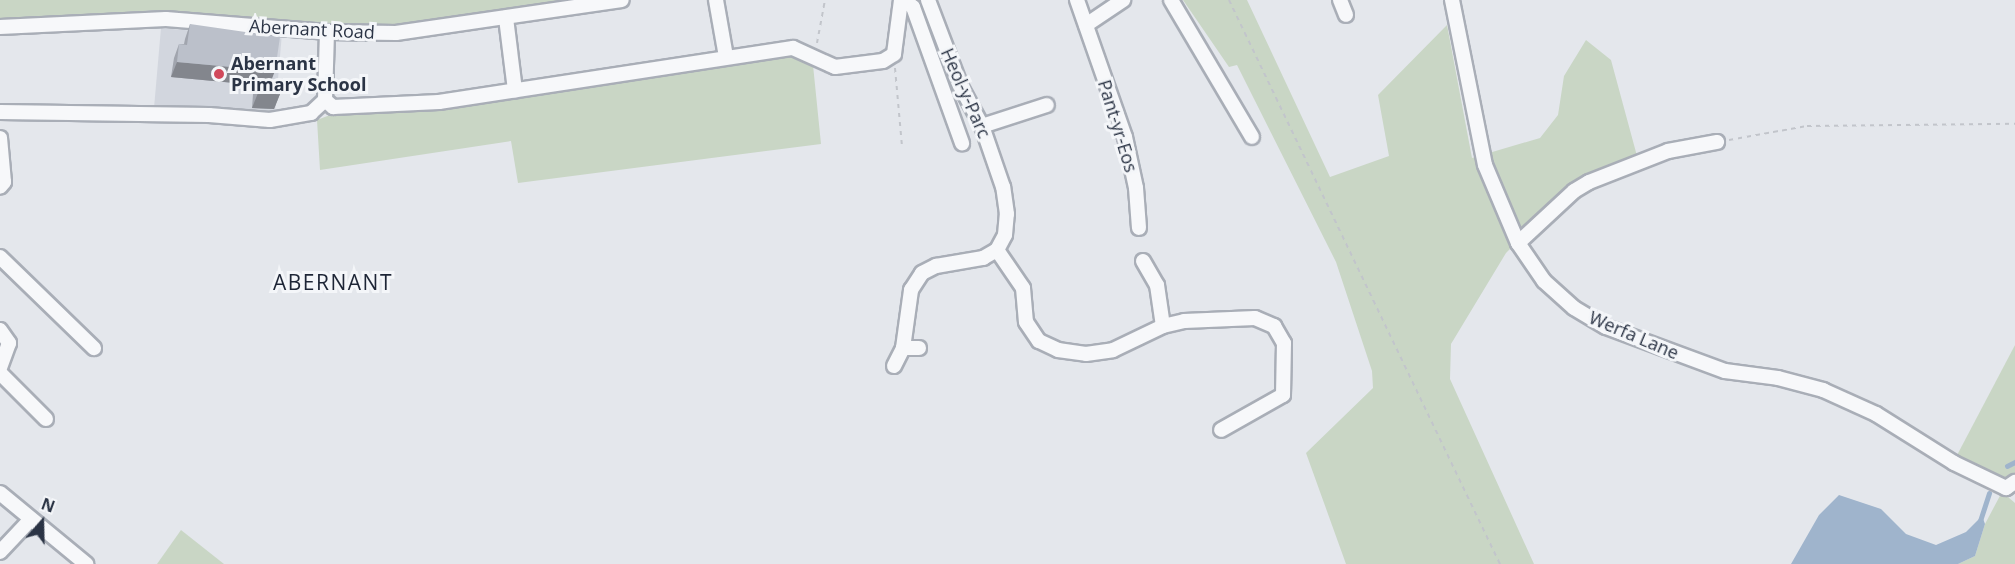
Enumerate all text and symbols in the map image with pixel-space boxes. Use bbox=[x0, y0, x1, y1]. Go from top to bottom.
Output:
street label: Abernant Road bbox=[249, 15, 375, 43]
street label: Heol-y-Parc bbox=[937, 45, 995, 141]
place label: Abernant Primary School bbox=[231, 53, 366, 96]
marker: Abernant Primary School bbox=[212, 67, 226, 81]
street label: Pant-yr-Eos bbox=[1094, 77, 1142, 175]
district label: ABERNANT bbox=[273, 269, 393, 295]
street label: Werfa Lane bbox=[1586, 306, 1682, 364]
north arrow bbox=[12, 492, 72, 552]
text: N bbox=[38, 493, 58, 518]

